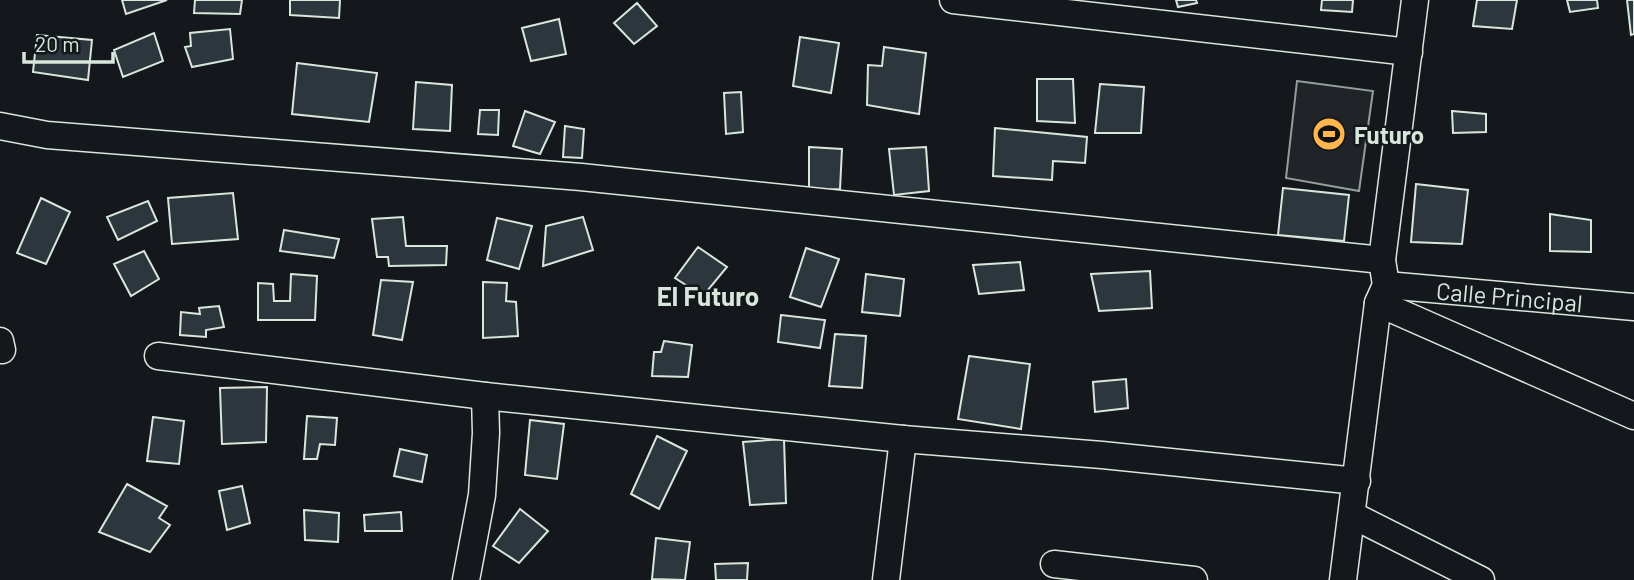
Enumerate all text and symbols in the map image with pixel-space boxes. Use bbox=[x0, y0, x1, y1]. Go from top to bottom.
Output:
scale bar bbox=[24, 21, 114, 65]
text: 20 m bbox=[35, 31, 80, 56]
sports icon: Futuro bbox=[1310, 115, 1348, 153]
place label: Futuro bbox=[1354, 120, 1424, 149]
street label: Calle Principal bbox=[1435, 275, 1584, 317]
district label: El Futuro bbox=[657, 280, 759, 311]

